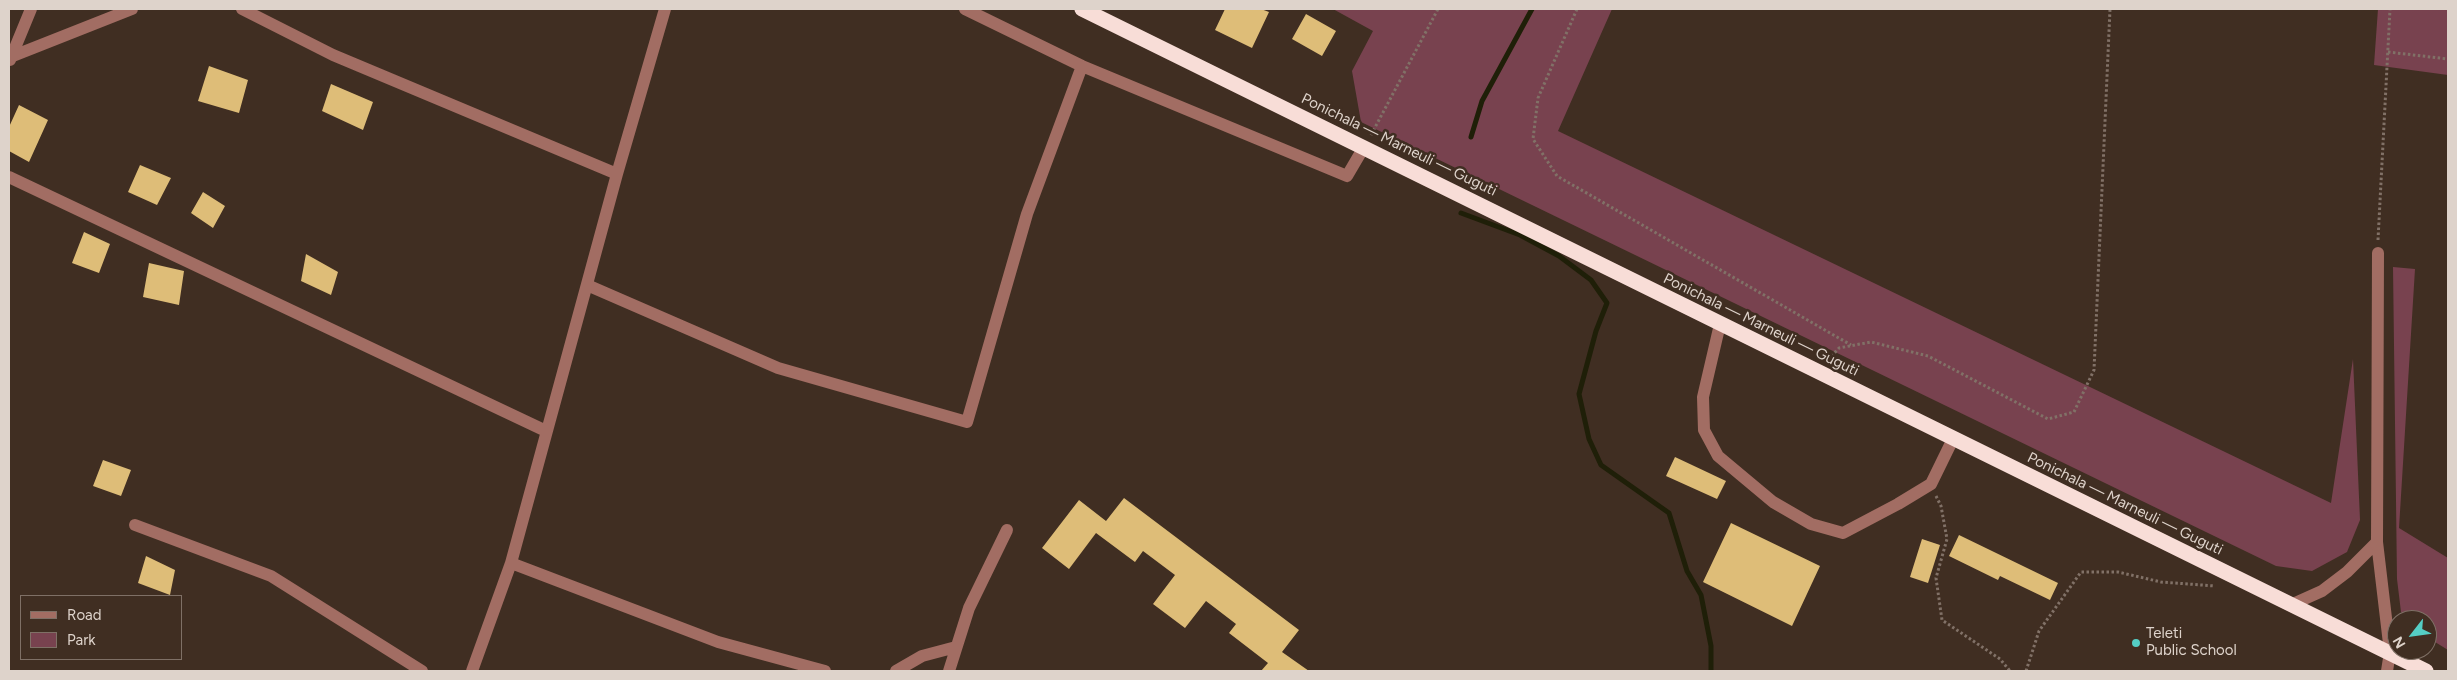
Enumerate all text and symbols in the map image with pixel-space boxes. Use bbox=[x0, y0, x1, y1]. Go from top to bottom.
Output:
street label: Ponichala — Marneuli — Guguti bbox=[1298, 90, 1500, 200]
street label: Ponichala — Marneuli — Guguti bbox=[1660, 270, 1862, 380]
street label: Ponichala — Marneuli — Guguti bbox=[2024, 449, 2226, 559]
legend bbox=[20, 595, 182, 660]
text: Road bbox=[67, 606, 102, 624]
north arrow bbox=[2387, 610, 2437, 660]
place label: Teleti Public School bbox=[2146, 625, 2237, 660]
text: Park bbox=[67, 631, 96, 649]
text: N bbox=[2389, 633, 2410, 651]
marker: Teleti Public School bbox=[2130, 637, 2142, 649]

